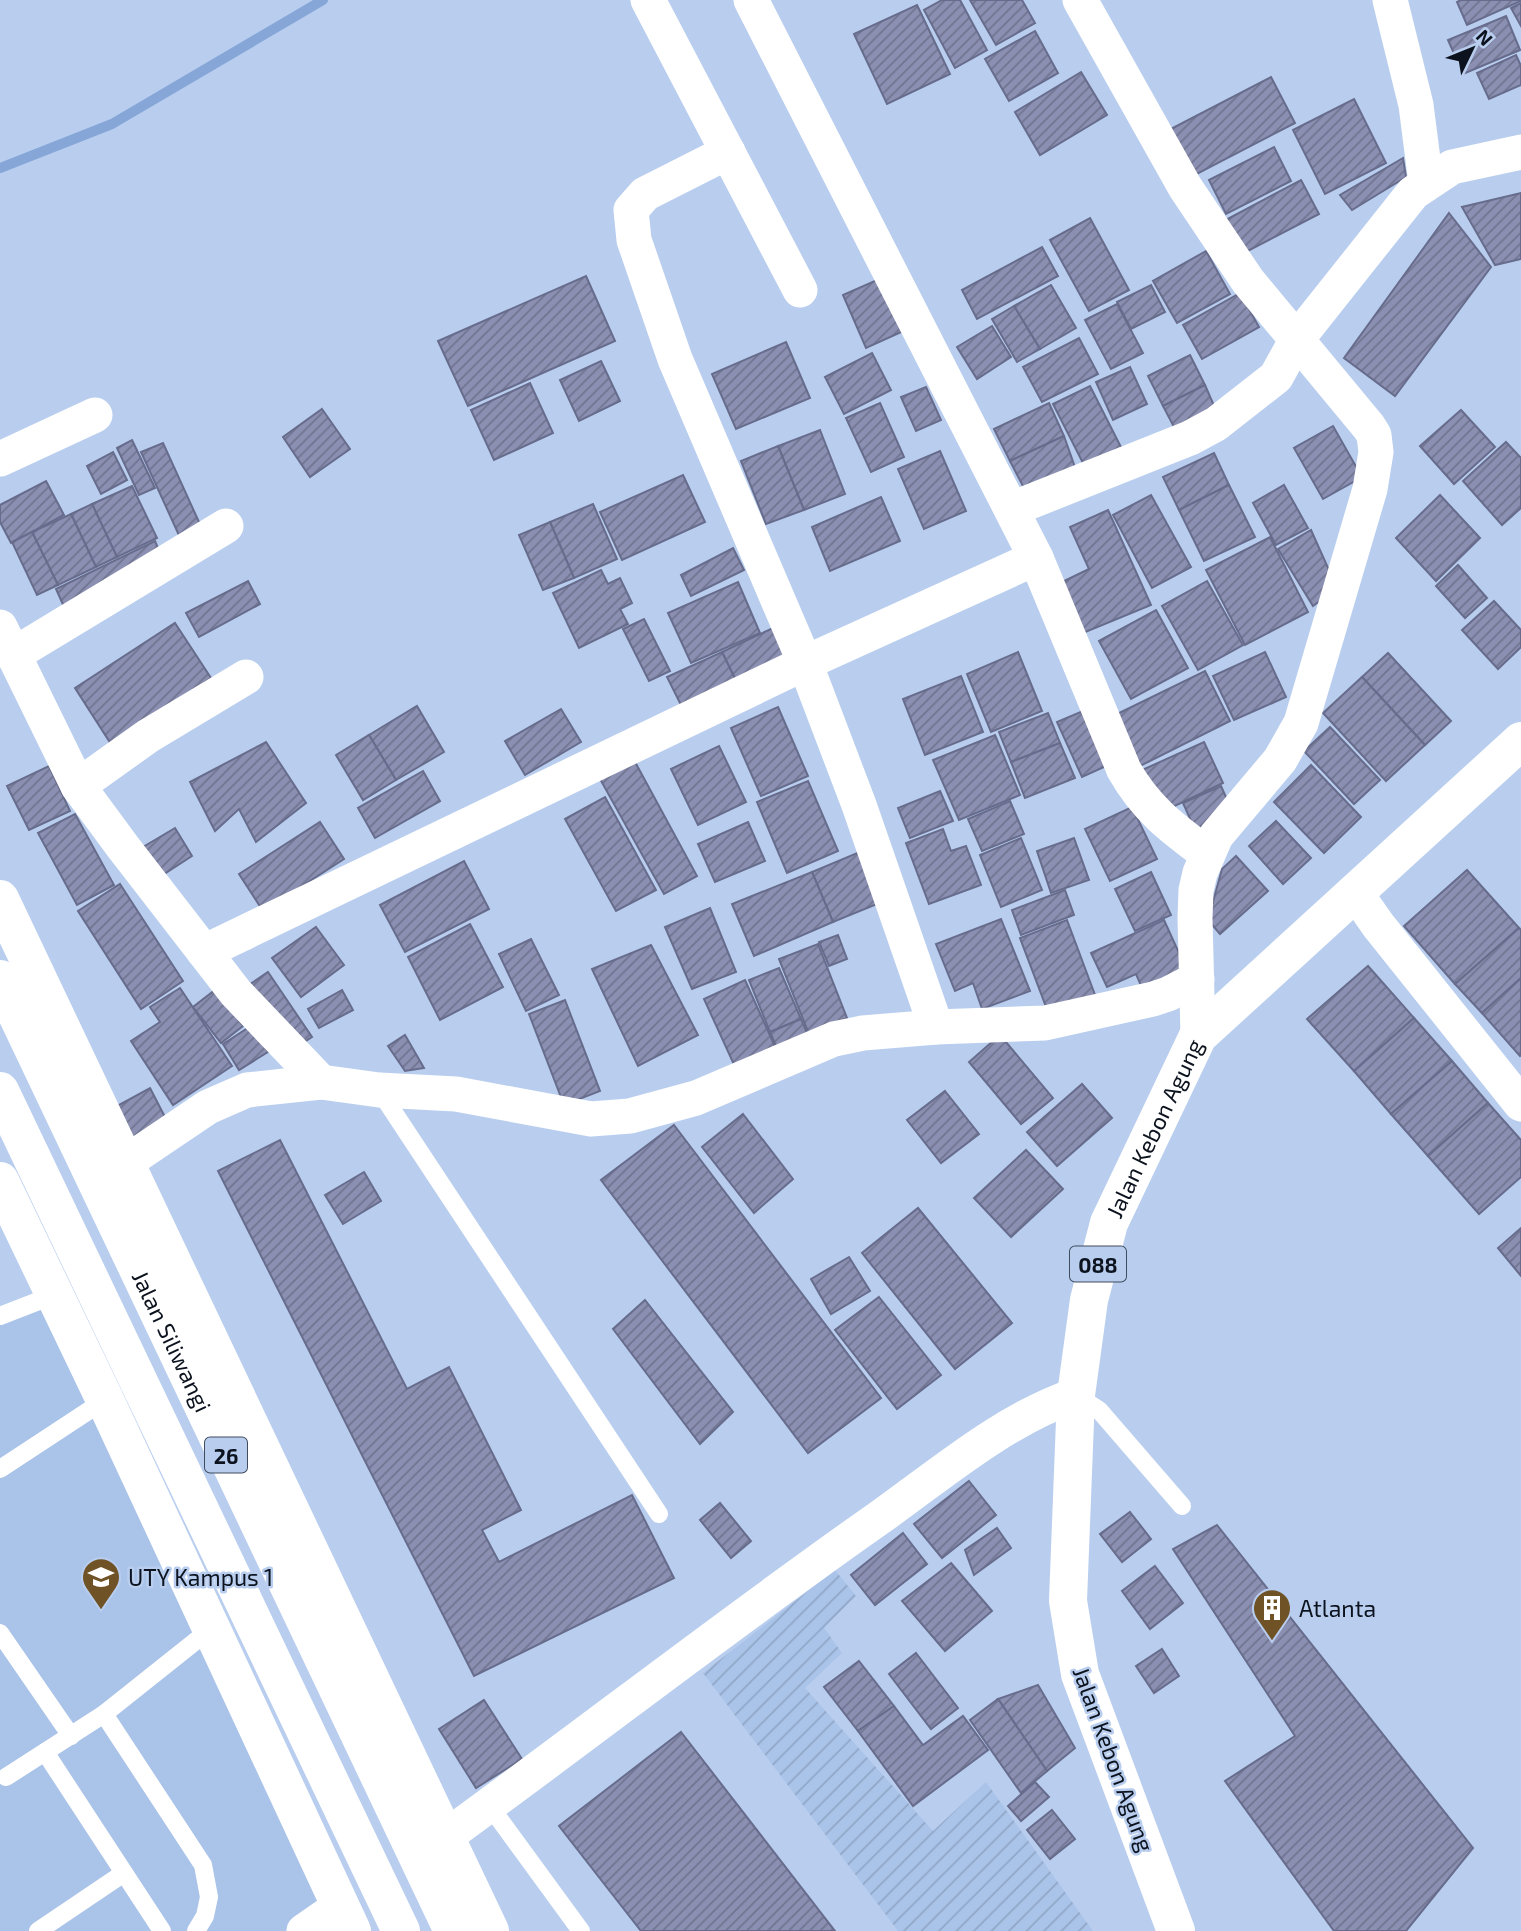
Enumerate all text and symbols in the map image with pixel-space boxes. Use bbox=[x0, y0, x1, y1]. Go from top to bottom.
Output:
north arrow bbox=[1437, 14, 1507, 84]
text: N bbox=[1472, 24, 1498, 50]
street label: Jalan Kebon Agung bbox=[1100, 1034, 1209, 1222]
road number: 088 bbox=[1070, 1246, 1126, 1282]
street label: Jalan Siliwangi bbox=[127, 1266, 218, 1416]
road number: 26 bbox=[205, 1438, 247, 1472]
school or university icon: UTY Kampus 1 bbox=[80, 1556, 122, 1611]
place label: UTY Kampus 1 bbox=[128, 1563, 273, 1591]
building icon: Atlanta bbox=[1251, 1587, 1293, 1642]
place label: Atlanta bbox=[1299, 1594, 1376, 1622]
street label: Jalan Kebon Agung bbox=[1068, 1663, 1160, 1855]

